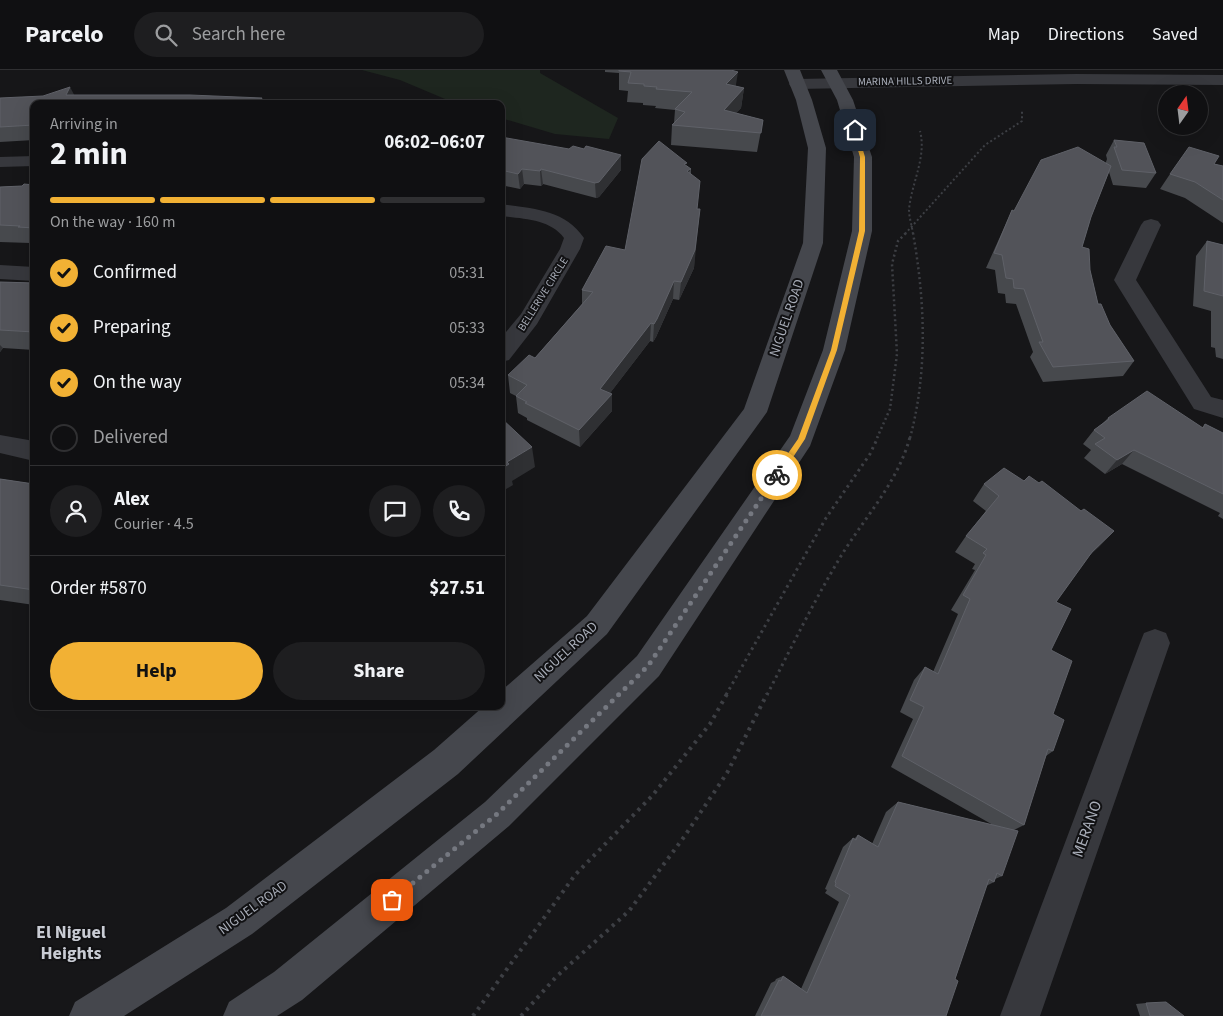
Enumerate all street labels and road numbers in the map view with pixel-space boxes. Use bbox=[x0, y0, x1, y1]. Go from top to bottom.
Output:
street label: MARINA HILLS DRIVE bbox=[858, 73, 953, 89]
street label: BELLERIVE CIRCLE bbox=[514, 254, 572, 334]
street label: NIGUEL ROAD bbox=[764, 277, 810, 359]
street label: NIGUEL ROAD bbox=[530, 617, 602, 687]
street label: MERANO bbox=[1067, 798, 1107, 860]
street label: NIGUEL ROAD bbox=[214, 876, 292, 940]

